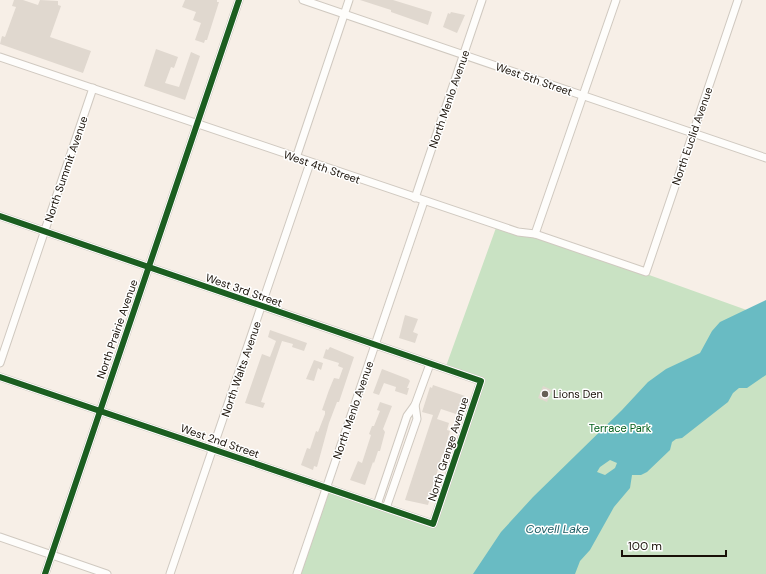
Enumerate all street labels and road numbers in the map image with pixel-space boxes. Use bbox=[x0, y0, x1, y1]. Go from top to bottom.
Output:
street label: North Menlo Avenue bbox=[426, 48, 472, 150]
street label: West 5th Street bbox=[494, 59, 574, 99]
street label: North Euclid Avenue bbox=[669, 85, 715, 187]
street label: North Summit Avenue bbox=[41, 114, 91, 224]
street label: West 4th Street bbox=[282, 147, 362, 187]
street label: West 3rd Street bbox=[204, 270, 284, 310]
street label: North Prairie Avenue bbox=[93, 278, 141, 380]
street label: North Walts Avenue bbox=[218, 319, 264, 419]
street label: North Menlo Avenue bbox=[330, 359, 376, 461]
street label: North Grange Avenue bbox=[425, 395, 471, 503]
street label: West 2nd Street bbox=[179, 421, 261, 461]

